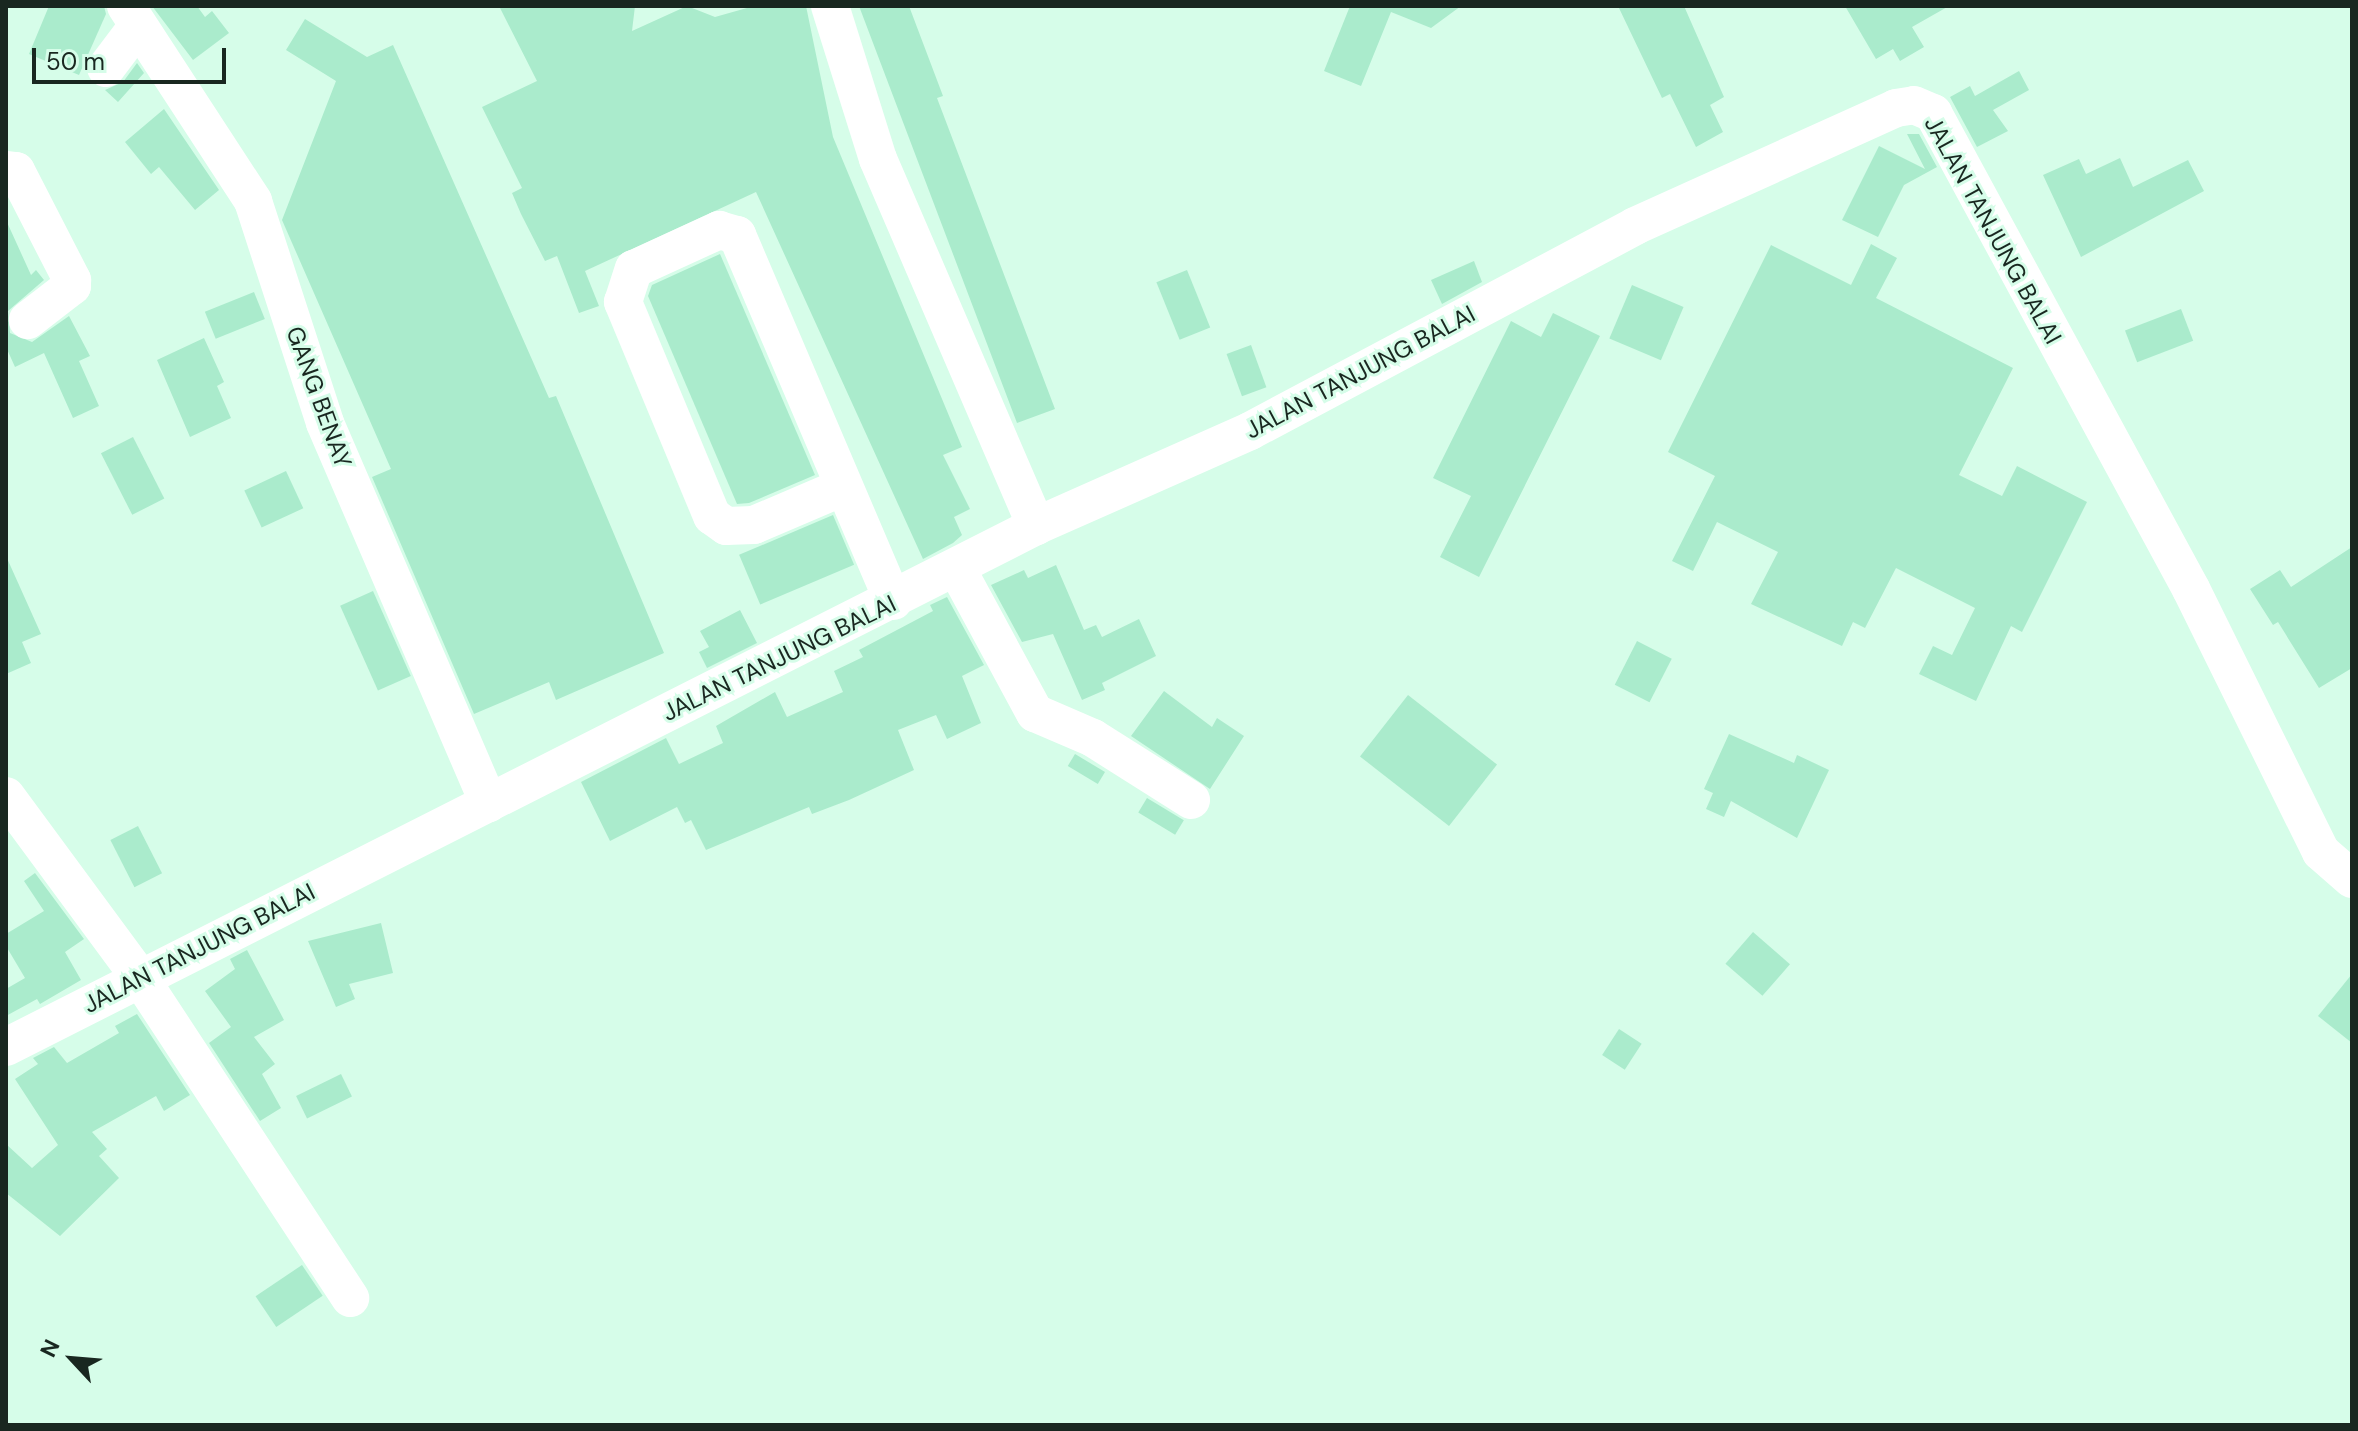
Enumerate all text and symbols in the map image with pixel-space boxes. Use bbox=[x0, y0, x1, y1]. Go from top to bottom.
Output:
scale bar bbox=[36, 32, 230, 82]
text: 50 m bbox=[46, 46, 105, 77]
street label: JALAN TANJUNG BALAI bbox=[1918, 111, 2068, 349]
street label: JALAN TANJUNG BALAI bbox=[1240, 299, 1480, 445]
street label: GANG BENAY bbox=[280, 323, 358, 471]
street label: JALAN TANJUNG BALAI bbox=[658, 589, 900, 727]
street label: JALAN TANJUNG BALAI bbox=[78, 877, 320, 1019]
north arrow bbox=[32, 1319, 112, 1399]
text: N bbox=[33, 1335, 67, 1362]

